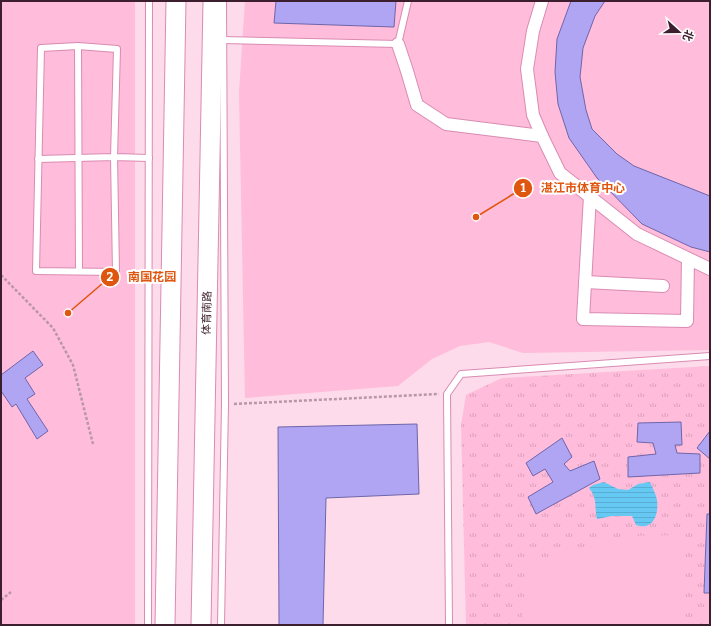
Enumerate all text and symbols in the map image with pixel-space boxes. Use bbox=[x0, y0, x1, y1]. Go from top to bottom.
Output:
north arrow bbox=[659, 12, 699, 52]
text: 北 bbox=[680, 28, 696, 43]
callout: 湛江市体育中心 bbox=[513, 176, 633, 200]
text: 1 bbox=[520, 181, 526, 195]
text: 湛江市体育中心 bbox=[541, 181, 625, 195]
callout: 南国花园 bbox=[100, 265, 184, 289]
text: 2 bbox=[107, 270, 114, 284]
text: 南国花园 bbox=[128, 270, 176, 284]
street label: 体育南路 bbox=[200, 291, 214, 335]

